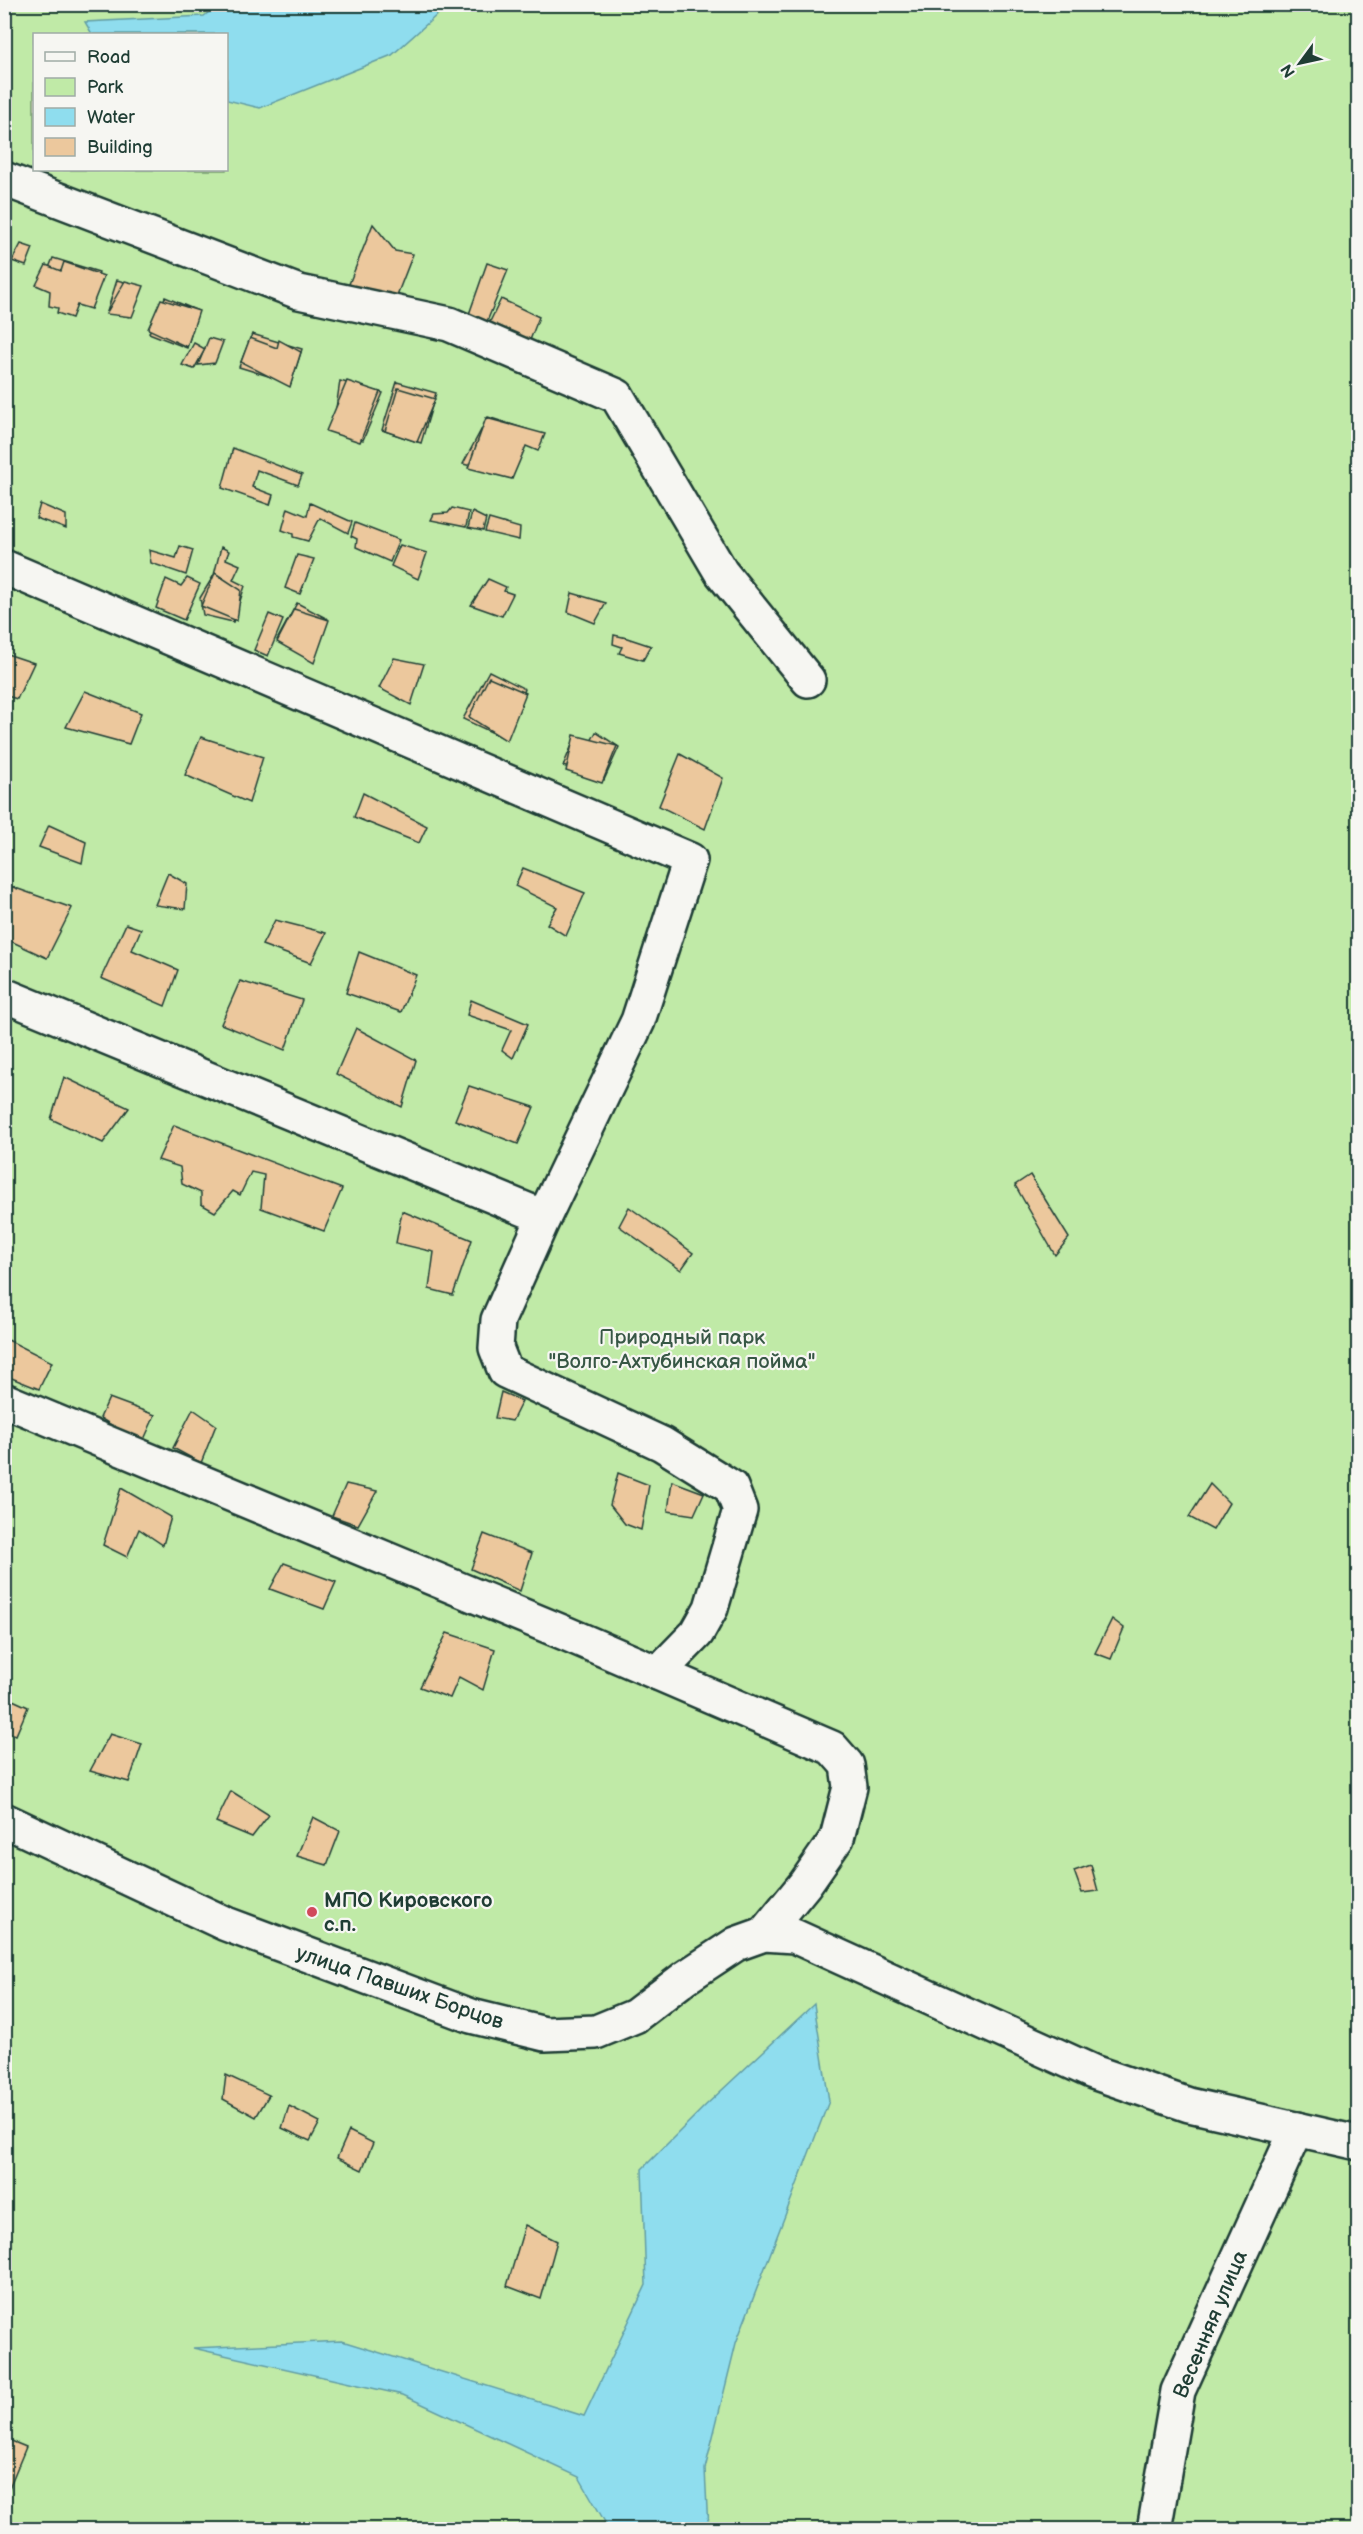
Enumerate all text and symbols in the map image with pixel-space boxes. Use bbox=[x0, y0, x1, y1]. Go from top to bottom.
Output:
legend bbox=[33, 33, 228, 171]
north arrow bbox=[1270, 33, 1330, 93]
text: Road bbox=[87, 47, 131, 68]
text: N bbox=[1277, 60, 1300, 81]
text: Park bbox=[87, 77, 123, 98]
text: Water bbox=[87, 107, 135, 128]
text: Building bbox=[87, 137, 153, 158]
park label: Природный парк "Волго-Ахтубинская пойма" bbox=[548, 1325, 816, 1374]
place label: МПО Кировского с.п. bbox=[324, 1888, 492, 1937]
marker: МПО Кировского с.п. bbox=[305, 1905, 319, 1919]
street label: улица Павших Борцов bbox=[293, 1940, 507, 2035]
street label: Весенняя улица bbox=[1168, 2246, 1253, 2402]

